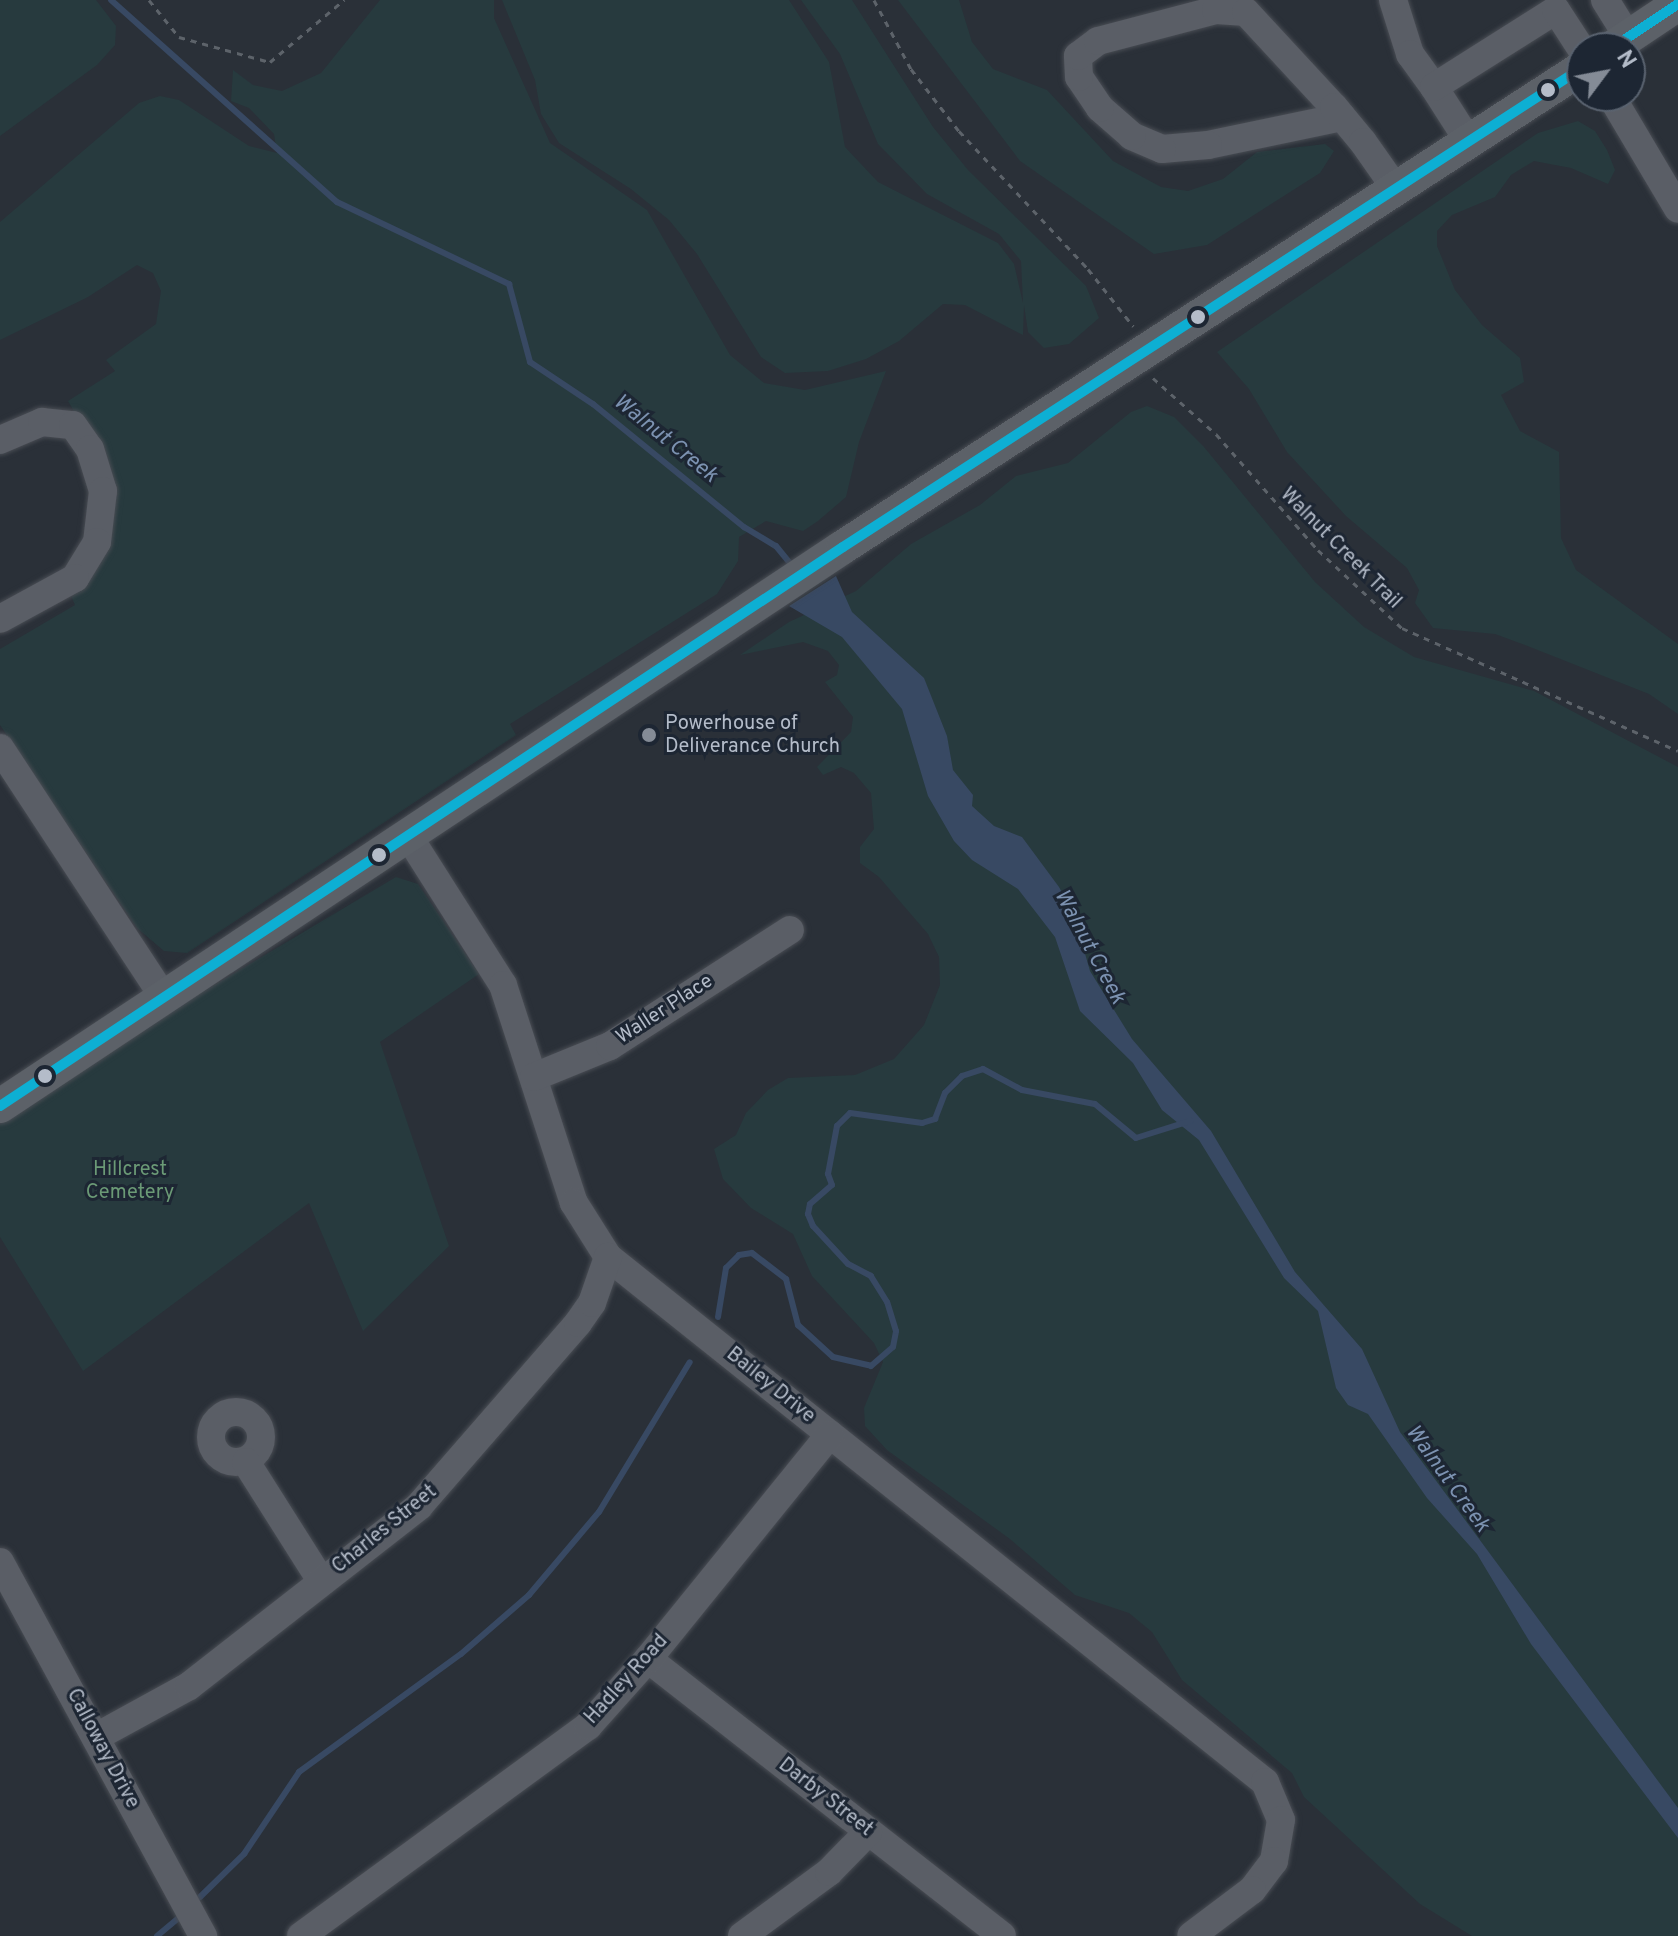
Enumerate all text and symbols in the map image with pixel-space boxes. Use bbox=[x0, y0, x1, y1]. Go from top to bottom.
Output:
north arrow bbox=[1566, 32, 1646, 112]
text: N bbox=[1609, 46, 1641, 74]
unlabelled marker bbox=[1540, 82, 1556, 98]
unlabelled marker bbox=[1190, 309, 1206, 325]
water label: Walnut Creek bbox=[608, 389, 722, 489]
street label: Walnut Creek Trail bbox=[1274, 483, 1406, 615]
place label: Powerhouse of Deliverance Church bbox=[665, 712, 840, 759]
marker: Powerhouse of Deliverance Church bbox=[640, 726, 658, 744]
unlabelled marker bbox=[371, 847, 387, 863]
water label: Walnut Creek bbox=[1048, 885, 1130, 1009]
street label: Waller Place bbox=[612, 970, 718, 1050]
unlabelled marker bbox=[37, 1068, 53, 1084]
park label: Hillcrest Cemetery bbox=[86, 1159, 174, 1206]
street label: Bailey Drive bbox=[721, 1343, 819, 1429]
water label: Walnut Creek bbox=[1399, 1420, 1495, 1538]
street label: Charles Street bbox=[328, 1480, 442, 1580]
street label: Hadley Road bbox=[580, 1630, 674, 1730]
street label: Calloway Drive bbox=[60, 1685, 144, 1813]
street label: Darby Street bbox=[773, 1754, 877, 1842]

